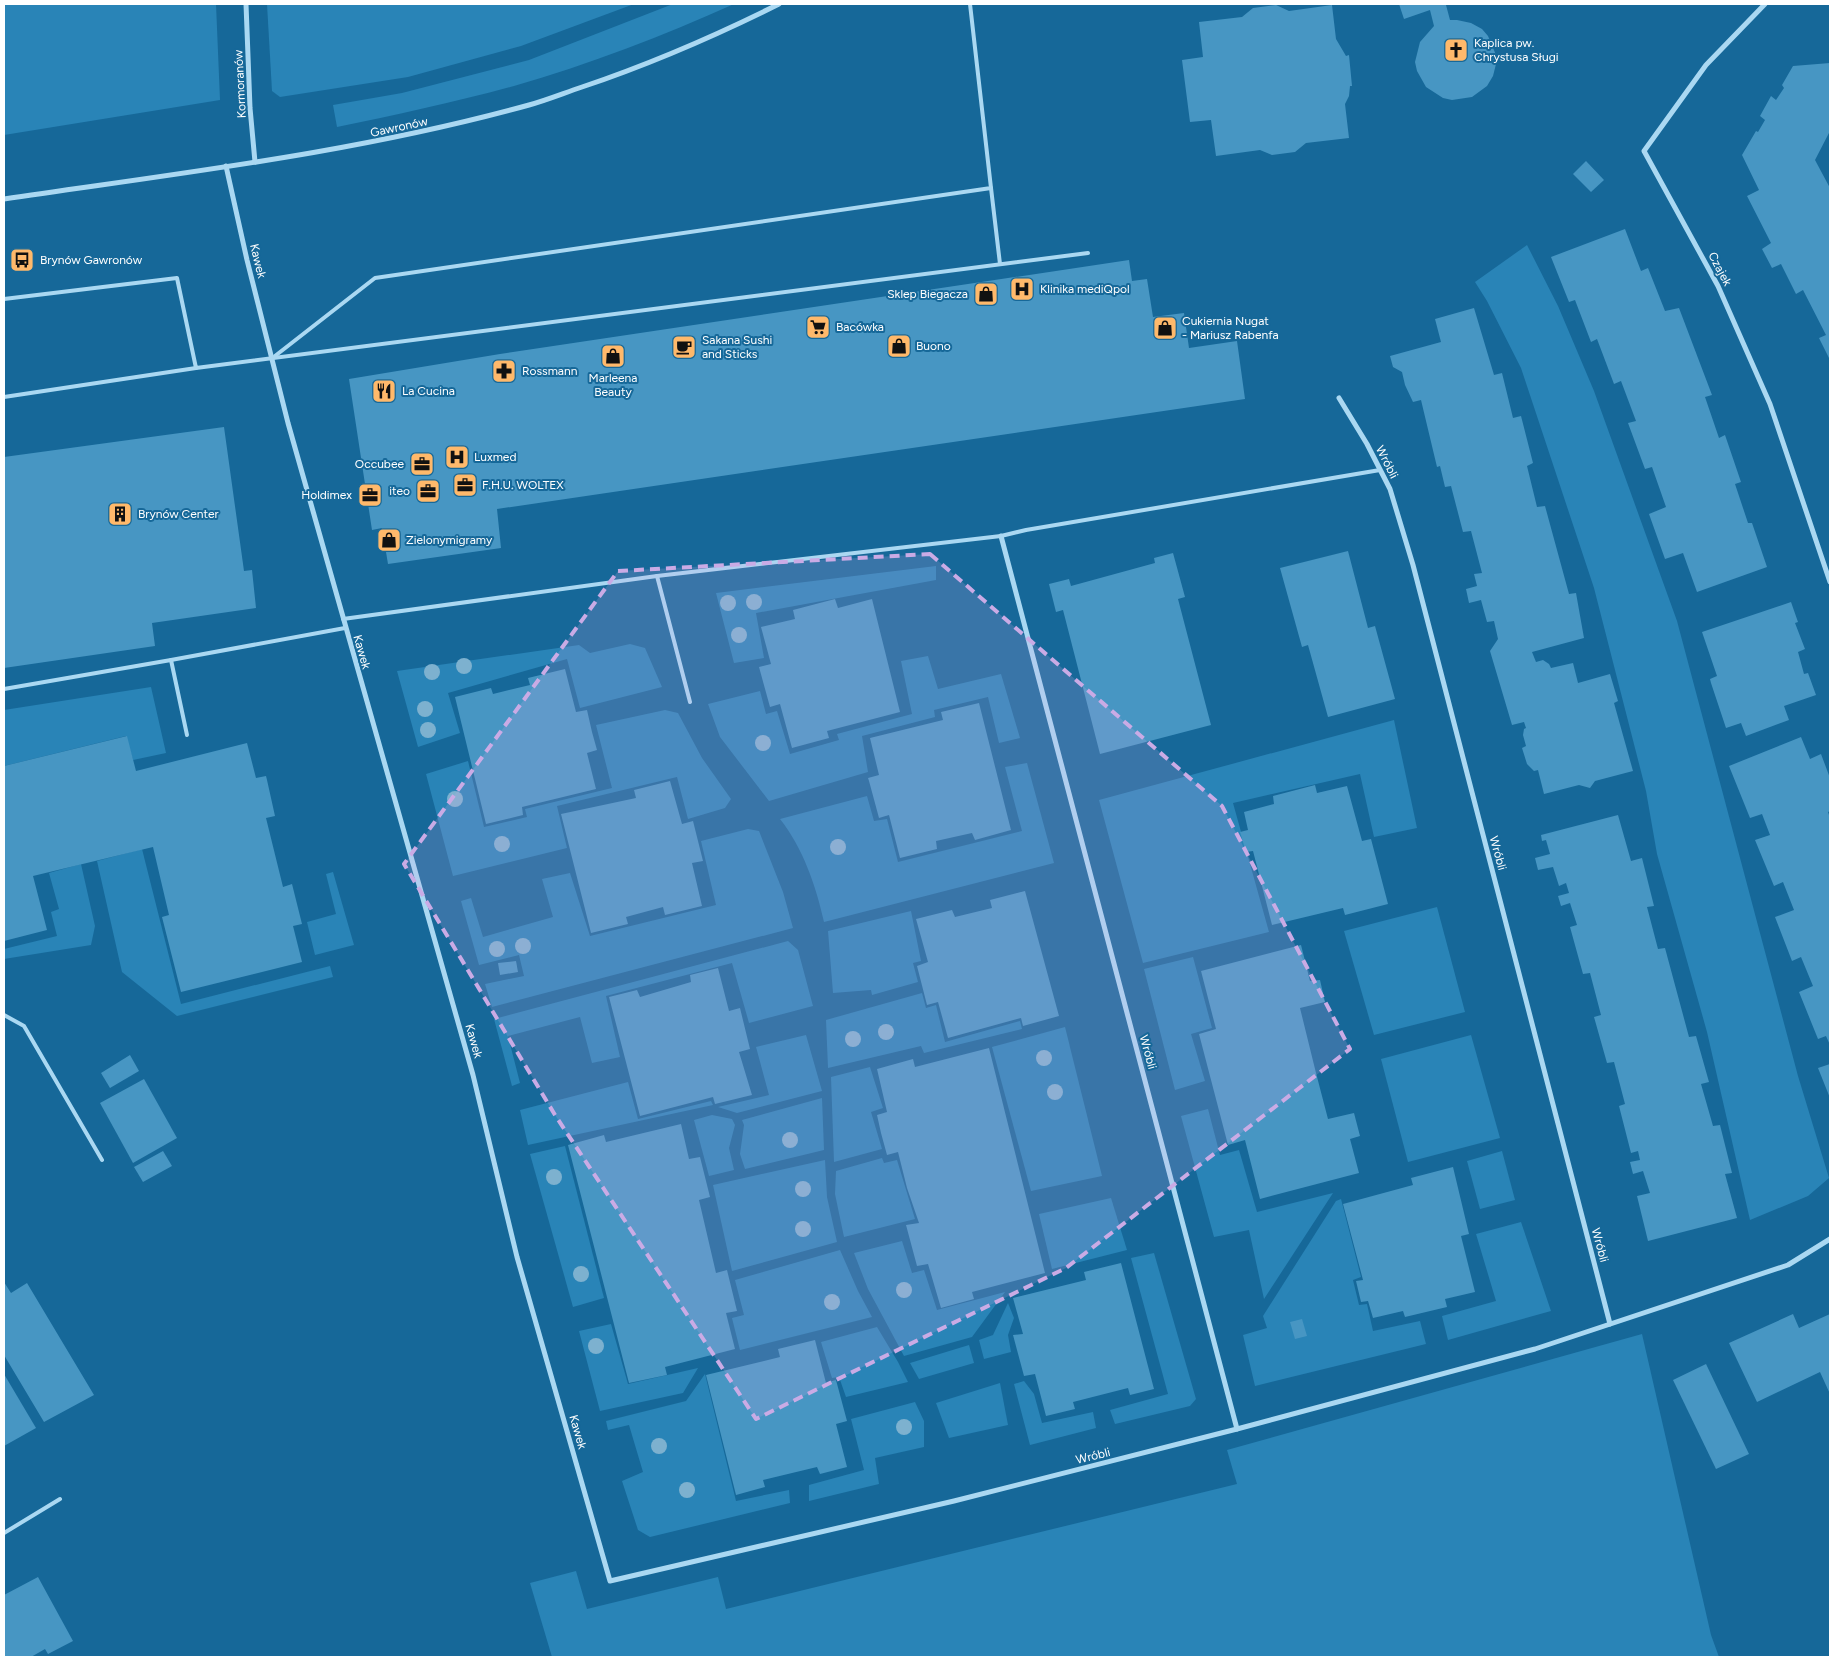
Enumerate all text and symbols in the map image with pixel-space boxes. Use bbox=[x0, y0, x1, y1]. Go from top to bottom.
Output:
place label: Kaplica pw. Chrystusa Sługi bbox=[1474, 36, 1559, 64]
church icon: Kaplica pw. Chrystusa Sługi bbox=[1443, 37, 1469, 63]
street label: Kormoranów bbox=[231, 49, 249, 119]
street label: Gawronów bbox=[369, 114, 430, 140]
street label: Kawek bbox=[247, 242, 269, 280]
bus stop icon: Brynów Gawronów bbox=[9, 247, 35, 273]
street label: Czajek bbox=[1705, 250, 1735, 288]
place label: Brynów Gawronów bbox=[40, 253, 143, 267]
hospital icon: Klinika mediQpol bbox=[1009, 276, 1035, 302]
shop icon: Sklep Biegacza bbox=[973, 281, 999, 307]
place label: Klinika mediQpol bbox=[1040, 282, 1130, 296]
place label: Sklep Biegacza bbox=[887, 287, 968, 301]
supermarket icon: Bacówka bbox=[805, 314, 831, 340]
place label: Cukiernia Nugat - Mariusz Rabenfa bbox=[1182, 314, 1279, 342]
shop icon: Cukiernia Nugat - Mariusz Rabenfa bbox=[1152, 315, 1178, 341]
place label: Bacówka bbox=[836, 320, 884, 334]
place label: Sakana Sushi and Sticks bbox=[702, 333, 772, 361]
shop icon: Buono bbox=[886, 333, 912, 359]
cafe icon: Sakana Sushi and Sticks bbox=[671, 334, 697, 360]
place label: Buono bbox=[916, 339, 951, 353]
shop icon: Marleena Beauty bbox=[600, 343, 626, 369]
pharmacy icon: Rossmann bbox=[491, 358, 517, 384]
place label: Rossmann bbox=[522, 364, 578, 378]
place label: Marleena Beauty bbox=[589, 371, 637, 399]
restaurant icon: La Cucina bbox=[371, 378, 397, 404]
place label: La Cucina bbox=[402, 384, 455, 398]
street label: Wróbli bbox=[1373, 443, 1401, 481]
hospital icon: Luxmed bbox=[444, 444, 470, 470]
place label: Luxmed bbox=[474, 450, 516, 464]
office icon: Occubee bbox=[409, 451, 435, 477]
place label: Occubee bbox=[355, 457, 404, 471]
office icon: F.H.U. WOLTEX bbox=[452, 472, 478, 498]
office icon: iteo bbox=[415, 478, 441, 504]
place label: F.H.U. WOLTEX bbox=[482, 478, 564, 492]
office icon: Holdimex bbox=[357, 482, 383, 508]
place label: iteo bbox=[389, 484, 410, 498]
place label: Holdimex bbox=[301, 488, 352, 502]
building icon: Brynów Center bbox=[107, 501, 133, 527]
place label: Brynów Center bbox=[138, 507, 219, 521]
shop icon: Zielonymigramy bbox=[376, 527, 402, 553]
place label: Zielonymigramy bbox=[406, 533, 493, 547]
street label: Kawek bbox=[350, 633, 374, 671]
street label: Wróbli bbox=[1487, 834, 1509, 872]
street label: Kawek bbox=[462, 1022, 486, 1060]
street label: Wróbli bbox=[1137, 1033, 1159, 1071]
street label: Wróbli bbox=[1589, 1226, 1611, 1264]
street label: Kawek bbox=[566, 1413, 590, 1451]
street label: Wróbli bbox=[1074, 1445, 1112, 1467]

